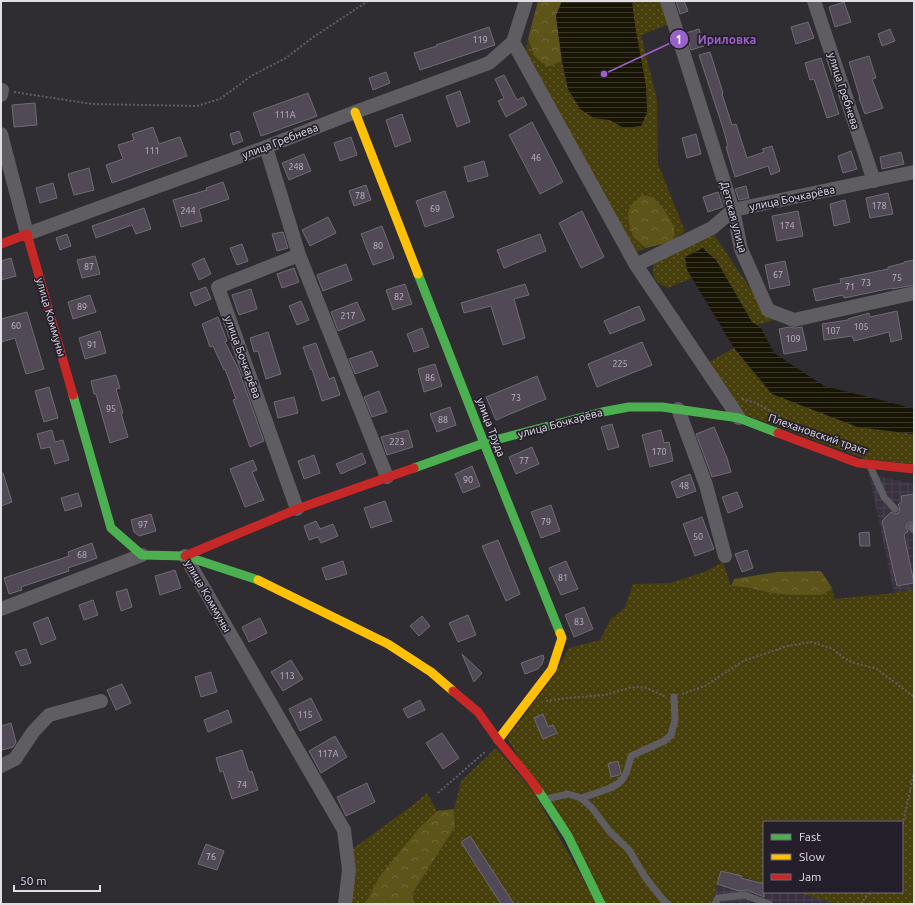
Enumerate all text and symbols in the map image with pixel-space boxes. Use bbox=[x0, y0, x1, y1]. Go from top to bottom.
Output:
callout: Ириловка bbox=[669, 27, 764, 51]
text: 1 bbox=[676, 33, 682, 46]
text: Ириловка bbox=[698, 33, 756, 46]
house number: 119 bbox=[472, 35, 488, 45]
street label: улица Гребнева bbox=[826, 51, 862, 131]
house number: 111А bbox=[274, 110, 296, 120]
street label: улица Гребнева bbox=[240, 121, 320, 161]
house number: 111 bbox=[144, 146, 160, 156]
house number: 46 bbox=[531, 153, 541, 163]
house number: 248 bbox=[288, 162, 304, 172]
street label: Детская улица bbox=[719, 180, 749, 254]
street label: улица Бочкарёва bbox=[748, 183, 836, 213]
house number: 78 bbox=[355, 191, 365, 201]
house number: 178 bbox=[871, 201, 887, 211]
house number: 69 bbox=[430, 204, 440, 214]
house number: 244 bbox=[180, 206, 196, 216]
house number: 174 bbox=[779, 221, 795, 231]
house number: 80 bbox=[373, 241, 383, 251]
house number: 87 bbox=[84, 262, 94, 272]
house number: 67 bbox=[773, 270, 783, 280]
house number: 75 bbox=[892, 273, 902, 283]
street label: улица Коммуны bbox=[34, 276, 68, 358]
house number: 73 bbox=[861, 278, 871, 288]
house number: 71 bbox=[845, 282, 855, 292]
house number: 82 bbox=[394, 292, 404, 302]
house number: 89 bbox=[77, 302, 87, 312]
house number: 217 bbox=[340, 311, 356, 321]
street label: улица Бочкарёва bbox=[222, 314, 264, 400]
house number: 60 bbox=[11, 321, 21, 331]
house number: 105 bbox=[853, 322, 869, 332]
house number: 107 bbox=[825, 326, 841, 336]
house number: 109 bbox=[785, 334, 801, 344]
house number: 91 bbox=[87, 340, 97, 350]
house number: 225 bbox=[612, 359, 628, 369]
house number: 86 bbox=[425, 373, 435, 383]
house number: 73 bbox=[511, 393, 521, 403]
street label: улица Труда bbox=[474, 396, 508, 458]
house number: 95 bbox=[106, 404, 116, 414]
street label: улица Бочкарёва bbox=[516, 406, 604, 440]
street label: Плехановский тракт bbox=[767, 411, 869, 457]
house number: 88 bbox=[438, 415, 448, 425]
house number: 223 bbox=[389, 437, 405, 447]
house number: 170 bbox=[651, 447, 667, 457]
house number: 77 bbox=[519, 456, 529, 466]
house number: 90 bbox=[463, 475, 473, 485]
house number: 48 bbox=[679, 481, 689, 491]
house number: 79 bbox=[541, 517, 551, 527]
house number: 97 bbox=[138, 520, 148, 530]
house number: 50 bbox=[693, 532, 703, 542]
house number: 68 bbox=[77, 550, 87, 560]
street label: улица Коммуны bbox=[182, 558, 234, 634]
house number: 81 bbox=[558, 573, 568, 583]
house number: 83 bbox=[574, 617, 584, 627]
house number: 113 bbox=[279, 671, 295, 681]
house number: 115 bbox=[297, 710, 313, 720]
house number: 117А bbox=[317, 749, 339, 759]
house number: 74 bbox=[237, 780, 247, 790]
legend bbox=[763, 821, 903, 893]
text: Fast bbox=[799, 830, 821, 843]
text: Slow bbox=[799, 850, 825, 863]
house number: 76 bbox=[206, 852, 216, 862]
scale bar bbox=[14, 867, 100, 893]
text: Jam bbox=[799, 870, 821, 883]
text: 50 m bbox=[20, 874, 47, 887]

